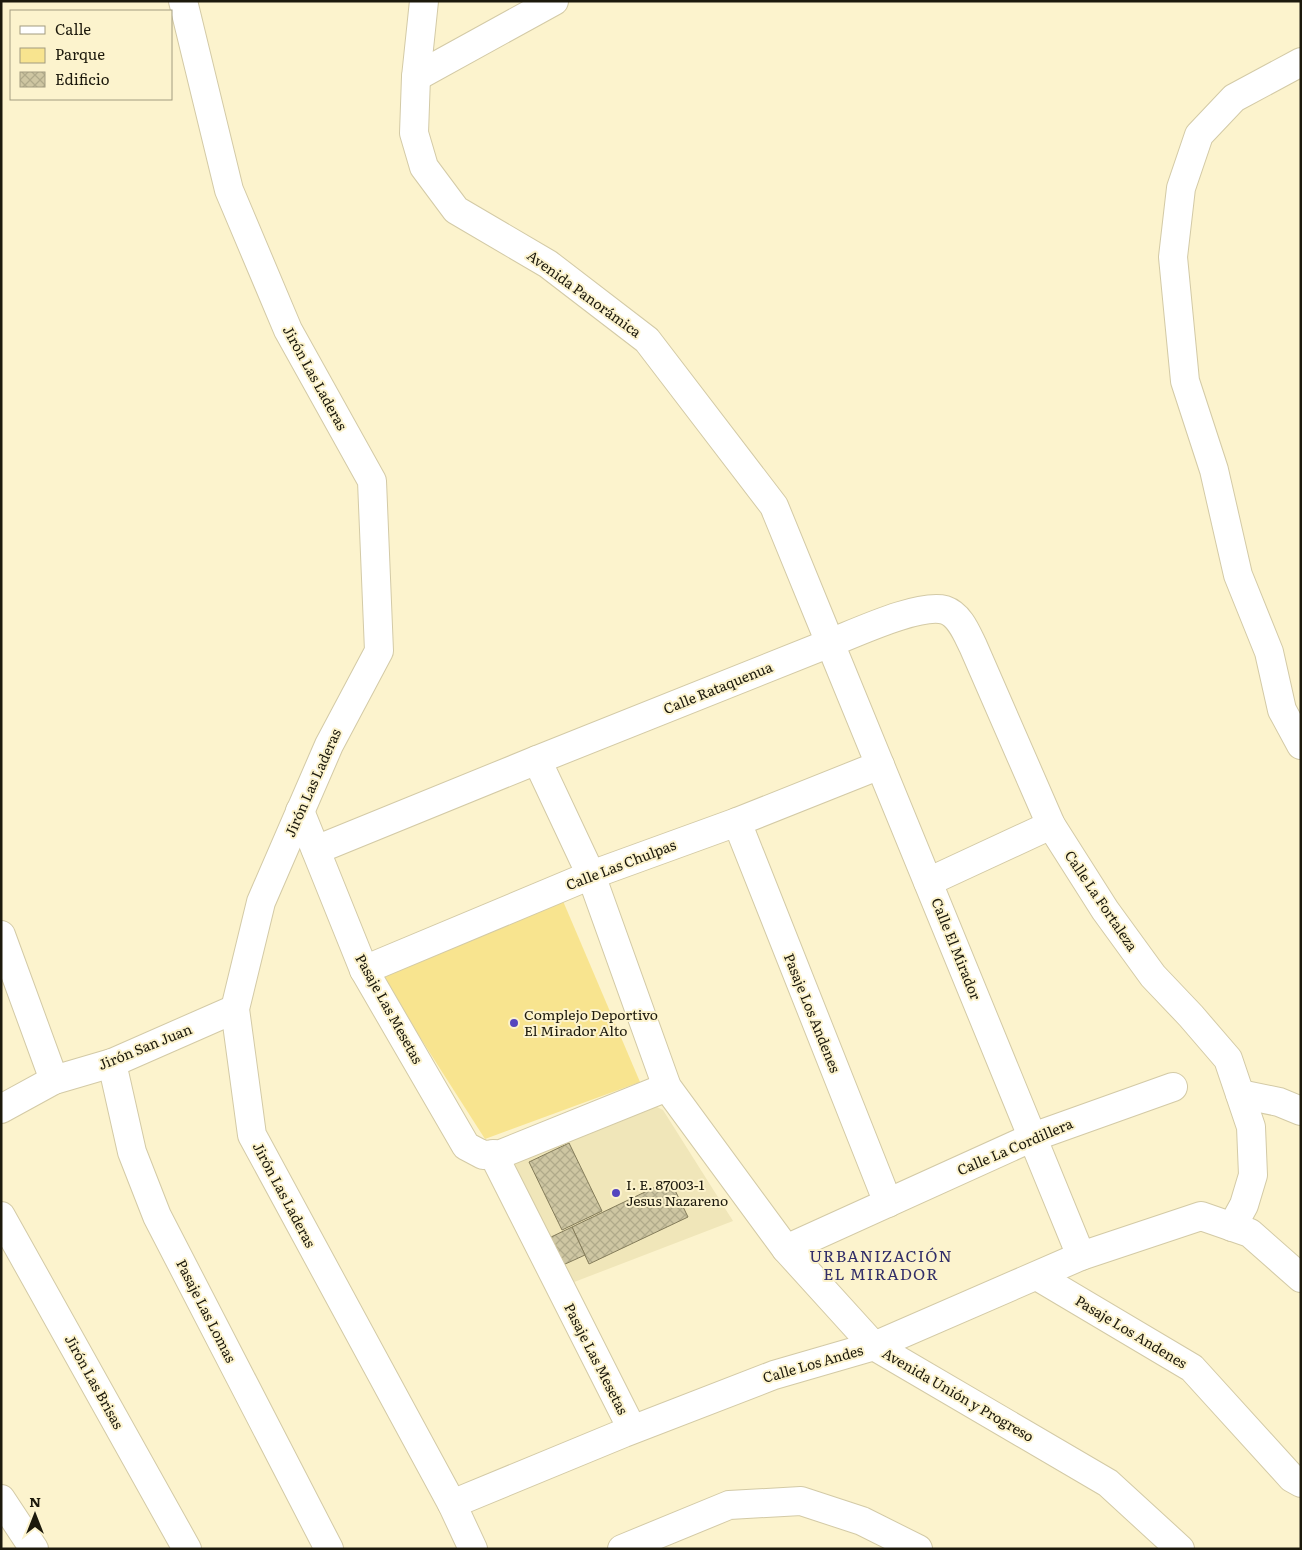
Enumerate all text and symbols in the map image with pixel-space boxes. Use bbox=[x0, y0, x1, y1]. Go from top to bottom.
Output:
legend bbox=[10, 10, 172, 100]
text: Calle bbox=[55, 17, 91, 40]
text: Parque bbox=[55, 42, 105, 65]
text: Edificio bbox=[55, 67, 110, 90]
street label: Avenida Panorámica bbox=[523, 245, 646, 342]
street label: Jirón Las Laderas bbox=[279, 322, 353, 433]
street label: Calle Rataquenua bbox=[660, 656, 776, 718]
street label: Jirón Las Laderas bbox=[279, 725, 345, 840]
street label: Calle Las Chulpas bbox=[563, 834, 679, 894]
street label: Calle La Fortaleza bbox=[1061, 846, 1143, 955]
street label: Calle El Mirador bbox=[927, 895, 987, 1003]
street label: Pasaje Las Mesetas bbox=[351, 950, 428, 1067]
street label: Pasaje Los Andenes bbox=[780, 950, 846, 1075]
place label: Complejo Deportivo El Mirador Alto bbox=[524, 1004, 658, 1040]
marker: Complejo Deportivo El Mirador Alto bbox=[508, 1017, 520, 1029]
street label: Jirón San Juan bbox=[95, 1018, 195, 1074]
street label: Calle La Cordillera bbox=[954, 1112, 1076, 1179]
street label: Jirón Las Laderas bbox=[249, 1138, 321, 1251]
place label: I. E. 87003-1 Jesus Nazareno bbox=[626, 1174, 728, 1210]
marker: I. E. 87003-1 Jesus Nazareno bbox=[610, 1187, 622, 1199]
district label: URBANIZACIÓN EL MIRADOR bbox=[809, 1243, 953, 1285]
street label: Pasaje Las Lomas bbox=[172, 1255, 242, 1366]
street label: Pasaje Los Andenes bbox=[1072, 1290, 1191, 1372]
street label: Pasaje Las Mesetas bbox=[560, 1299, 634, 1418]
street label: Jirón Las Brisas bbox=[61, 1331, 129, 1432]
street label: Calle Los Andes bbox=[760, 1339, 865, 1387]
street label: Avenida Unión y Progreso bbox=[879, 1342, 1038, 1446]
north arrow bbox=[10, 1490, 60, 1540]
text: N bbox=[29, 1491, 41, 1511]

